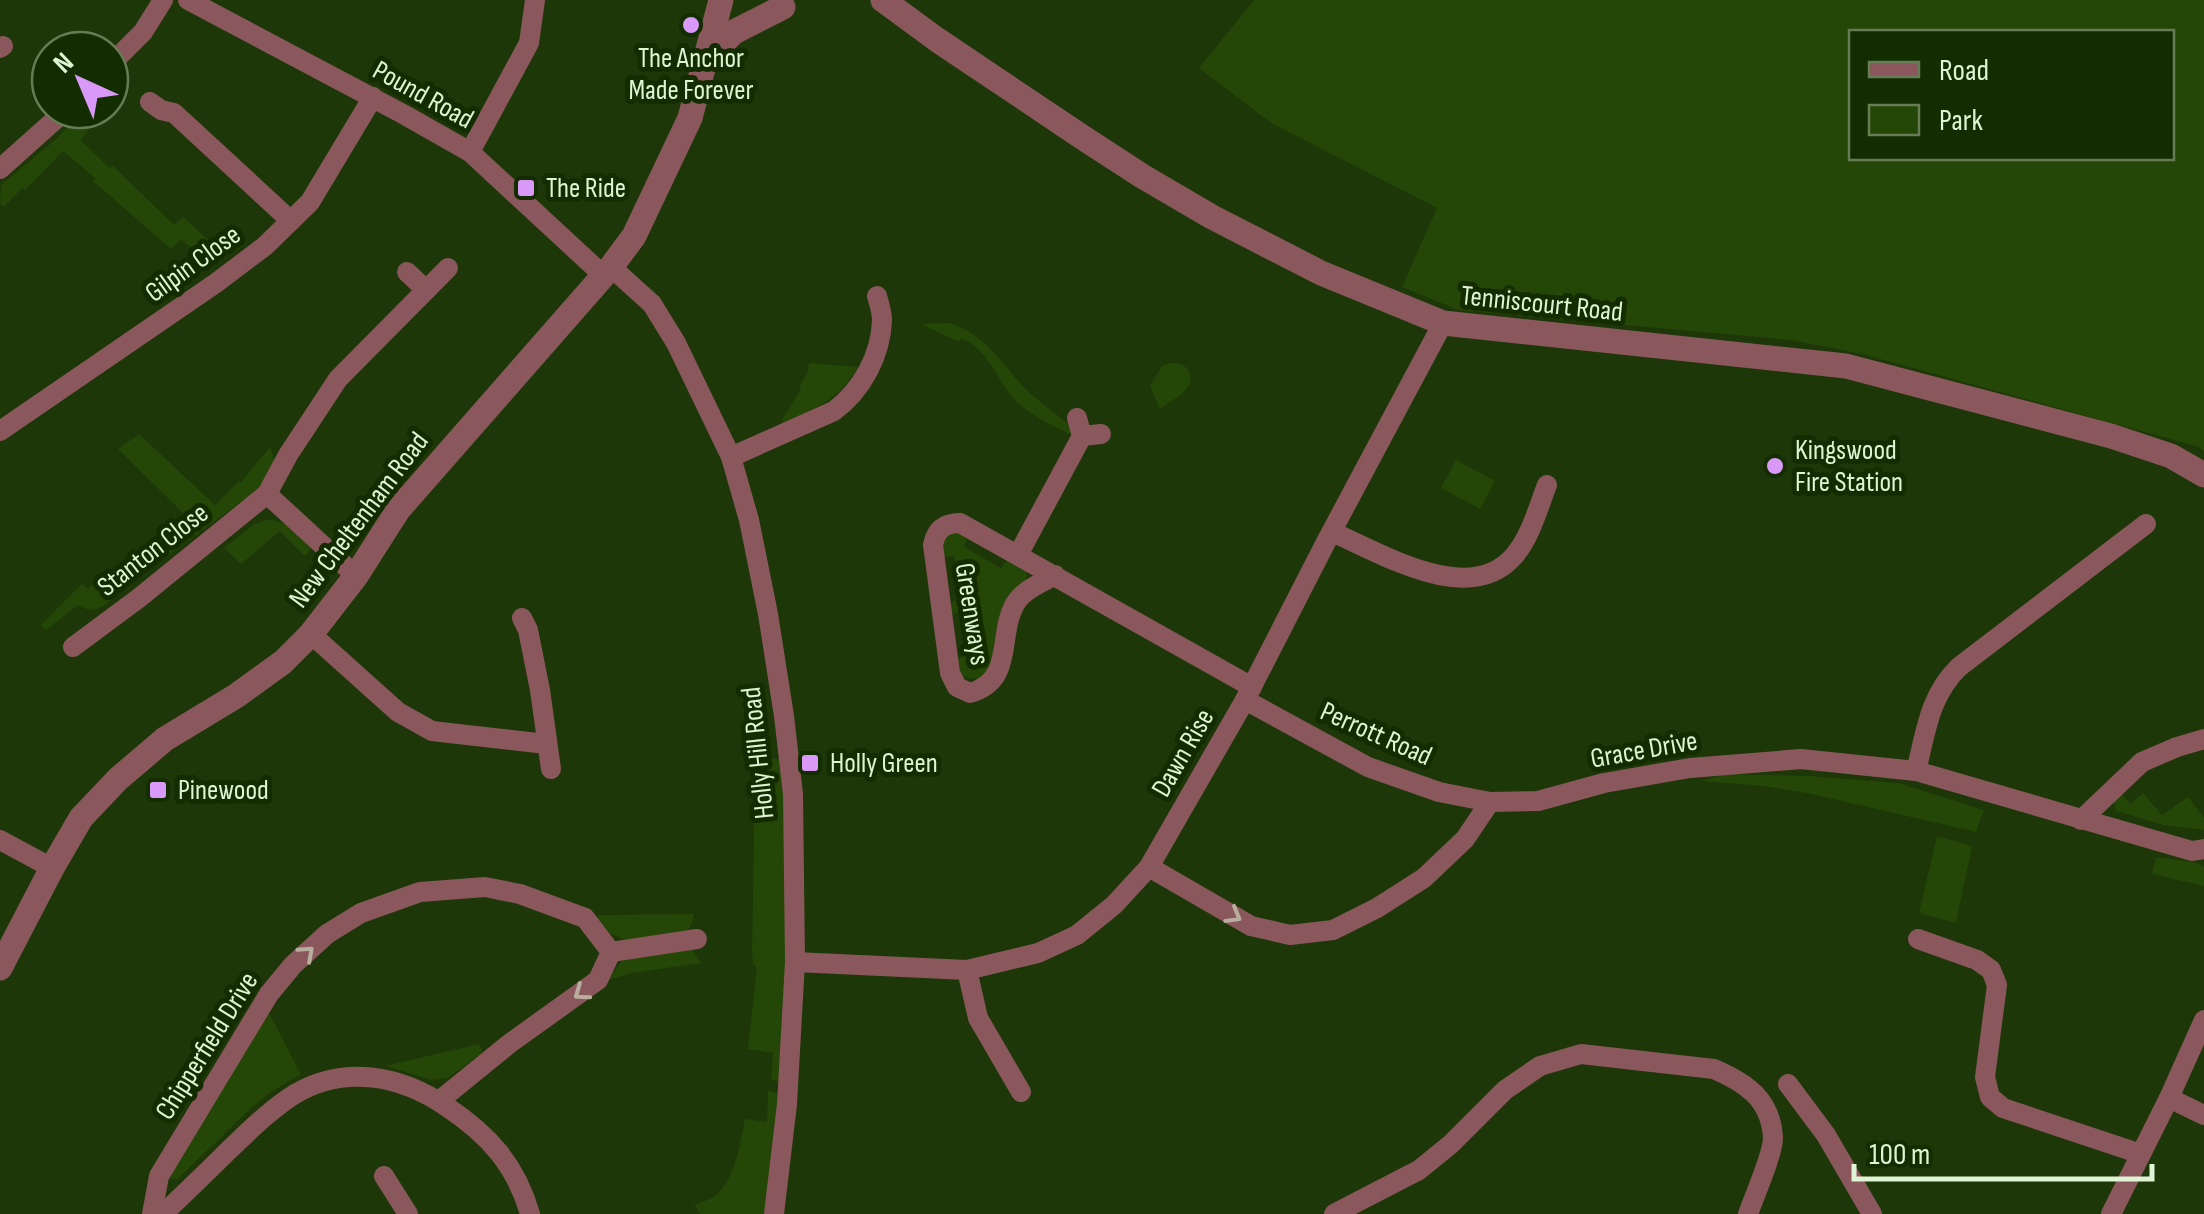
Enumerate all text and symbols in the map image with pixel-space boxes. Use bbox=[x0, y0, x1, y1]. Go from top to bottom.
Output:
marker: The Anchor Made Forever bbox=[680, 14, 702, 36]
north arrow bbox=[30, 30, 130, 130]
legend bbox=[1849, 30, 2174, 160]
place label: The Anchor Made Forever bbox=[628, 42, 754, 107]
text: N bbox=[47, 46, 81, 80]
text: Road bbox=[1939, 53, 1989, 89]
street label: Pound Road bbox=[367, 54, 479, 136]
text: Park bbox=[1939, 103, 1983, 139]
place label: The Ride bbox=[546, 172, 626, 205]
marker: The Ride bbox=[515, 177, 537, 199]
street label: Gilpin Close bbox=[139, 218, 247, 310]
street label: Tenniscourt Road bbox=[1460, 279, 1624, 329]
street label: New Cheltenham Road bbox=[282, 426, 436, 614]
place label: Kingswood Fire Station bbox=[1795, 434, 1903, 499]
marker: Kingswood Fire Station bbox=[1764, 455, 1786, 477]
street label: Stanton Close bbox=[91, 497, 215, 603]
street label: Greenways bbox=[948, 561, 996, 667]
street label: Holly Hill Road bbox=[735, 685, 781, 821]
street label: Perrott Road bbox=[1315, 695, 1437, 773]
street label: Dawn Rise bbox=[1145, 703, 1221, 803]
street label: Grace Drive bbox=[1588, 724, 1700, 776]
place label: Holly Green bbox=[830, 747, 938, 780]
marker: Holly Green bbox=[799, 752, 821, 774]
place label: Pinewood bbox=[178, 774, 269, 807]
marker: Pinewood bbox=[147, 779, 169, 801]
one-way arrow bbox=[1223, 903, 1241, 923]
one-way arrow bbox=[295, 946, 314, 964]
street label: Chipperfield Drive bbox=[149, 966, 265, 1126]
one-way arrow bbox=[574, 981, 592, 998]
scale bar bbox=[1854, 1119, 2152, 1181]
text: 100 m bbox=[1869, 1137, 1930, 1173]

